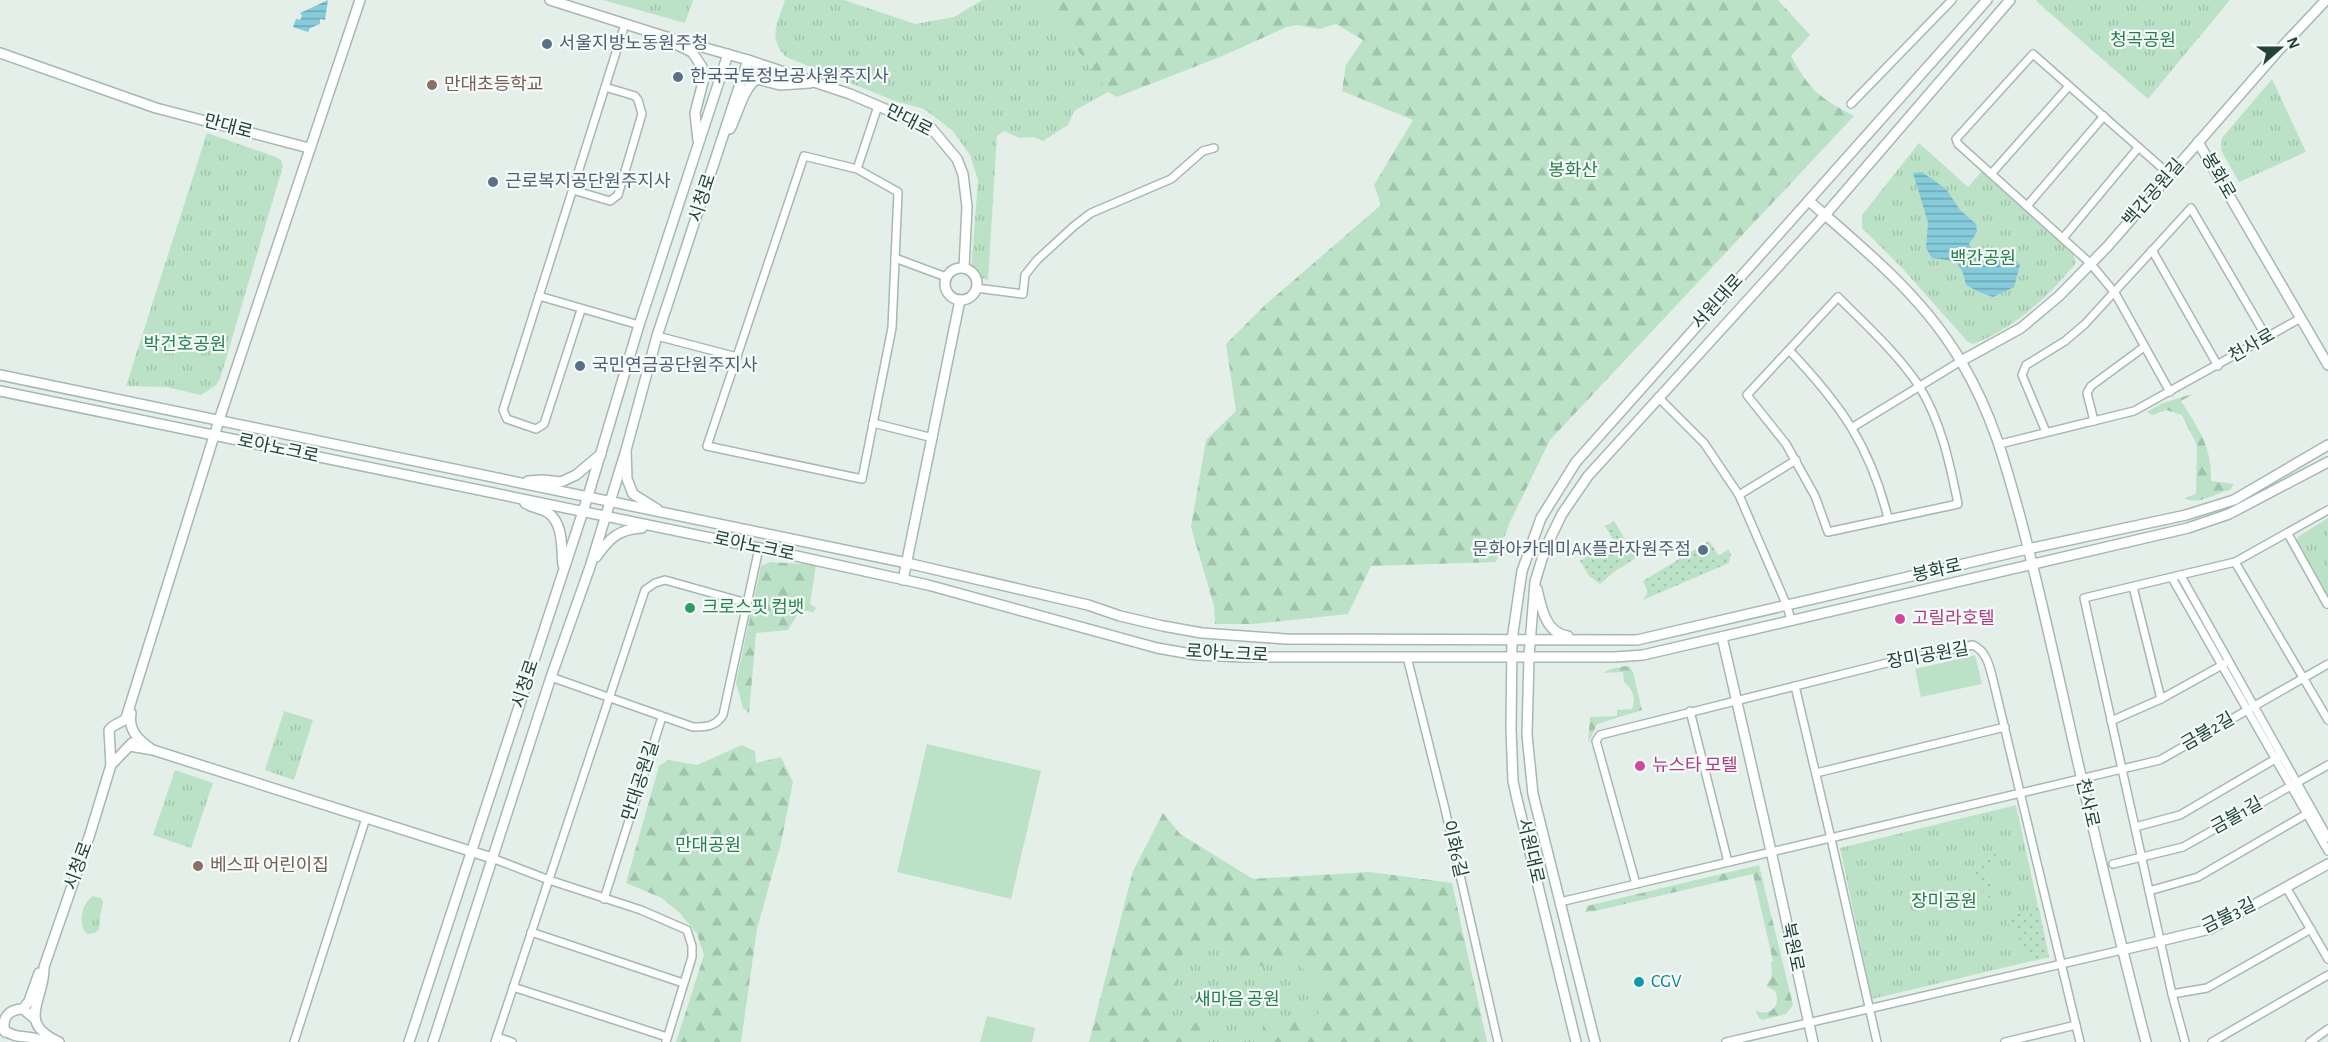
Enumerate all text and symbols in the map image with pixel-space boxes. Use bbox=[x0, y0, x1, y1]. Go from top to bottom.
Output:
north arrow bbox=[2250, 18, 2310, 78]
park label: 청곡공원 bbox=[2110, 31, 2176, 50]
place label: 서울지방노동원주청 bbox=[559, 33, 708, 53]
text: N bbox=[2284, 35, 2303, 51]
marker: 서울지방노동원주청 bbox=[540, 37, 554, 51]
place label: 한국국토정보공사원주지사 bbox=[690, 66, 889, 86]
marker: 한국국토정보공사원주지사 bbox=[671, 70, 685, 84]
place label: 만대초등학교 bbox=[444, 75, 543, 94]
marker: 만대초등학교 bbox=[425, 78, 439, 92]
street label: 만대로 bbox=[883, 101, 936, 140]
street label: 만대로 bbox=[202, 111, 255, 142]
street label: 봉화로 bbox=[2198, 149, 2239, 202]
street label: 백간공원길 bbox=[2119, 155, 2188, 230]
park label: 봉화산 bbox=[1548, 161, 1598, 180]
place label: 근로복지공단원주지사 bbox=[505, 171, 671, 191]
street label: 시청로 bbox=[685, 171, 719, 224]
marker: 근로복지공단원주지사 bbox=[486, 175, 500, 189]
park label: 백간공원 bbox=[1950, 248, 2016, 268]
street label: 서원대로 bbox=[1688, 271, 1747, 333]
street label: 천사로 bbox=[2225, 325, 2278, 366]
park label: 박건호공원 bbox=[144, 334, 226, 354]
place label: 국민연금공단원주지사 bbox=[592, 355, 758, 375]
marker: 국민연금공단원주지사 bbox=[573, 359, 587, 373]
street label: 로아노크로 bbox=[236, 431, 321, 466]
street label: 로아노크로 bbox=[712, 529, 797, 564]
place label: 문화아카데미AK플라자원주점 bbox=[1472, 539, 1691, 559]
marker: 문화아카데미AK플라자원주점 bbox=[1696, 543, 1710, 557]
street label: 봉화로 bbox=[1911, 556, 1963, 585]
place label: 크로스핏 컴뱃 bbox=[702, 597, 804, 617]
marker: 크로스핏 컴뱃 bbox=[683, 601, 697, 615]
place label: 고릴라호텔 bbox=[1912, 609, 1995, 628]
marker: 고릴라호텔 bbox=[1893, 612, 1907, 626]
street label: 장미공원길 bbox=[1885, 638, 1970, 672]
street label: 로아노크로 bbox=[1185, 642, 1269, 665]
street label: 시청로 bbox=[508, 657, 542, 710]
street label: 금불2길 bbox=[2178, 709, 2238, 754]
street label: 만대공원길 bbox=[619, 739, 662, 823]
place label: 뉴스타 모텔 bbox=[1652, 756, 1738, 775]
marker: 뉴스타 모텔 bbox=[1633, 759, 1647, 773]
street label: 천사로 bbox=[2073, 777, 2102, 829]
street label: 금불1길 bbox=[2208, 794, 2266, 837]
street label: 서원대로 bbox=[1514, 816, 1547, 885]
street label: 이화6길 bbox=[1439, 818, 1471, 879]
park label: 만대공원 bbox=[675, 836, 741, 855]
street label: 시청로 bbox=[60, 839, 96, 892]
place label: 베스파 어린이집 bbox=[210, 855, 329, 875]
marker: 베스파 어린이집 bbox=[191, 859, 205, 873]
park label: 장미공원 bbox=[1911, 891, 1977, 911]
street label: 금불3길 bbox=[2199, 894, 2259, 937]
street label: 북원로 bbox=[1778, 921, 1807, 973]
place label: CGV bbox=[1651, 973, 1682, 991]
marker: CGV bbox=[1632, 975, 1646, 989]
park label: 새마음 공원 bbox=[1194, 990, 1280, 1009]

